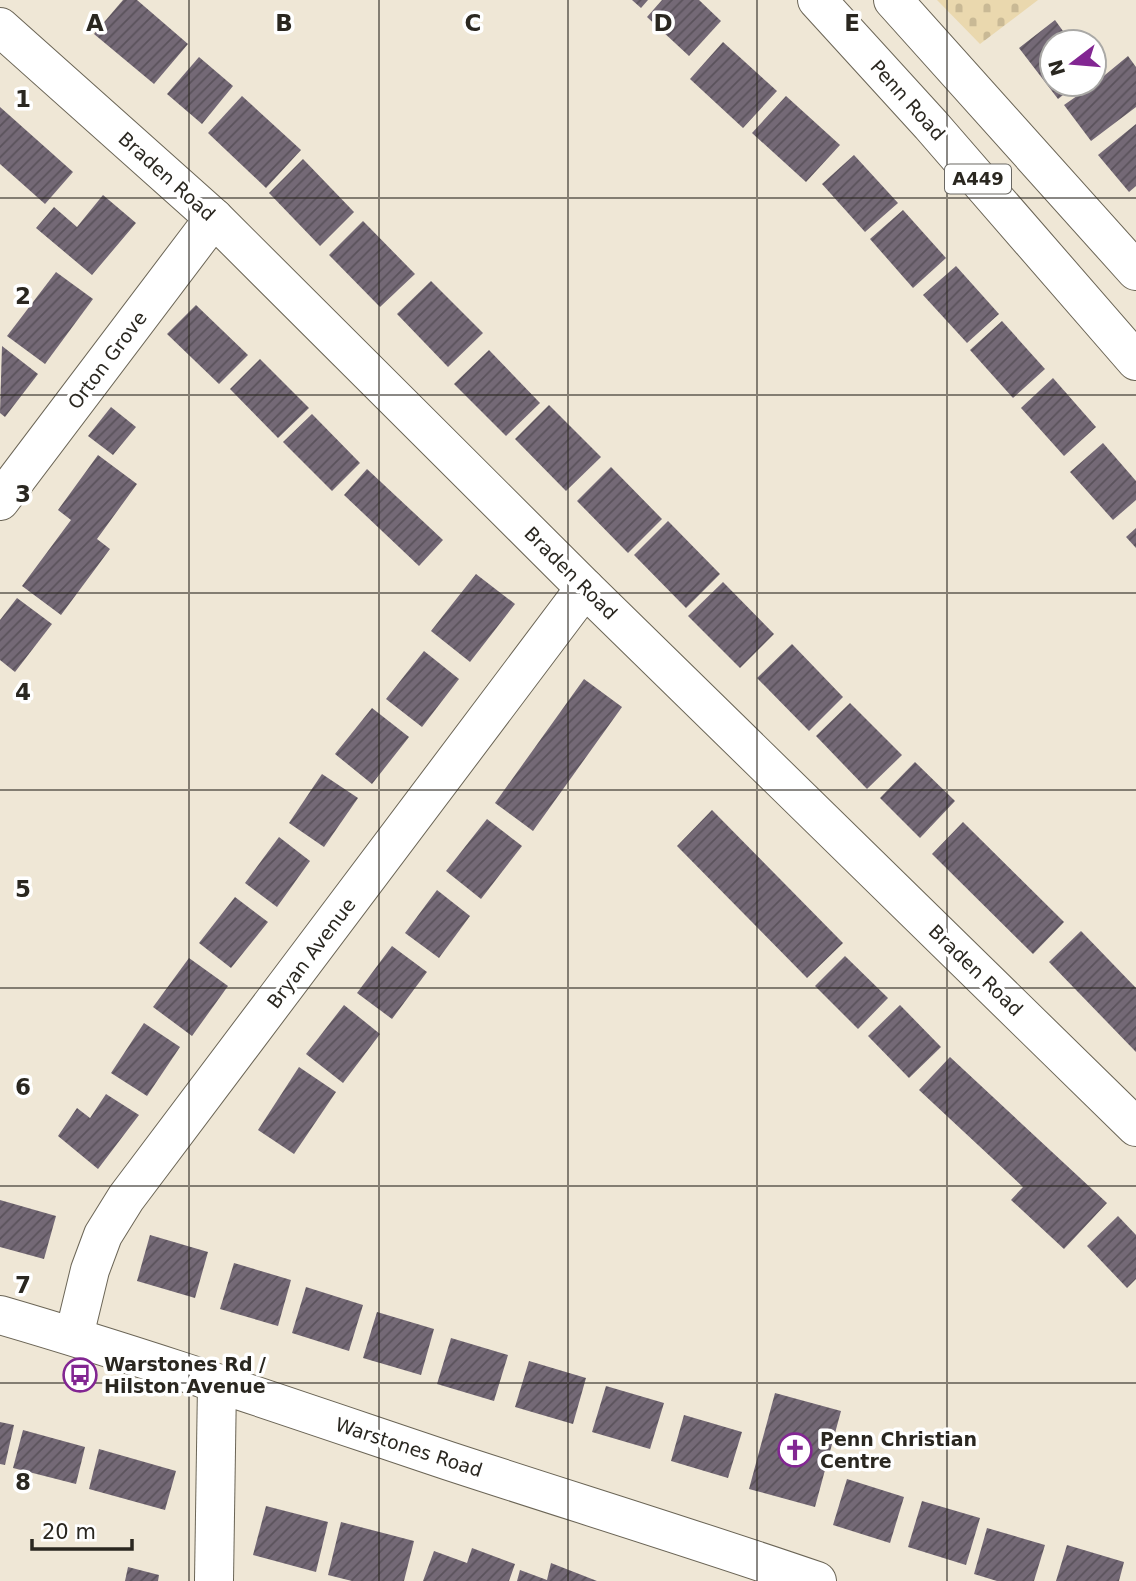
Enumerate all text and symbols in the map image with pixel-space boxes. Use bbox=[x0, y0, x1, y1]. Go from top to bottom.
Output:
text: A bbox=[86, 10, 104, 36]
text: B bbox=[275, 10, 293, 36]
text: C bbox=[465, 10, 481, 36]
text: D bbox=[653, 10, 673, 36]
text: E bbox=[844, 10, 860, 36]
north arrow bbox=[1038, 28, 1108, 98]
street label: Penn Road bbox=[866, 55, 950, 145]
text: N bbox=[1044, 57, 1069, 78]
text: 1 bbox=[15, 86, 31, 112]
street label: Braden Road bbox=[114, 127, 220, 225]
road number: A449 bbox=[945, 164, 1011, 194]
text: 2 bbox=[15, 283, 31, 309]
street label: Orton Grove bbox=[63, 307, 151, 413]
text: 3 bbox=[15, 481, 31, 507]
street label: Braden Road bbox=[520, 522, 622, 624]
text: 4 bbox=[15, 679, 31, 705]
text: 5 bbox=[15, 876, 31, 902]
street label: Bryan Avenue bbox=[262, 894, 360, 1012]
street label: Braden Road bbox=[924, 920, 1028, 1020]
text: 6 bbox=[15, 1074, 31, 1100]
text: 7 bbox=[15, 1272, 31, 1298]
place label: Warstones Rd / Hilston Avenue bbox=[104, 1353, 266, 1397]
bus stop icon: Warstones Rd / Hilston Avenue bbox=[61, 1356, 99, 1394]
street label: Warstones Road bbox=[333, 1413, 485, 1481]
place label: Penn Christian Centre bbox=[820, 1428, 977, 1472]
church icon: Penn Christian Centre bbox=[776, 1431, 814, 1469]
text: 8 bbox=[15, 1469, 31, 1495]
scale bar bbox=[32, 1508, 131, 1552]
text: 20 m bbox=[42, 1520, 96, 1544]

